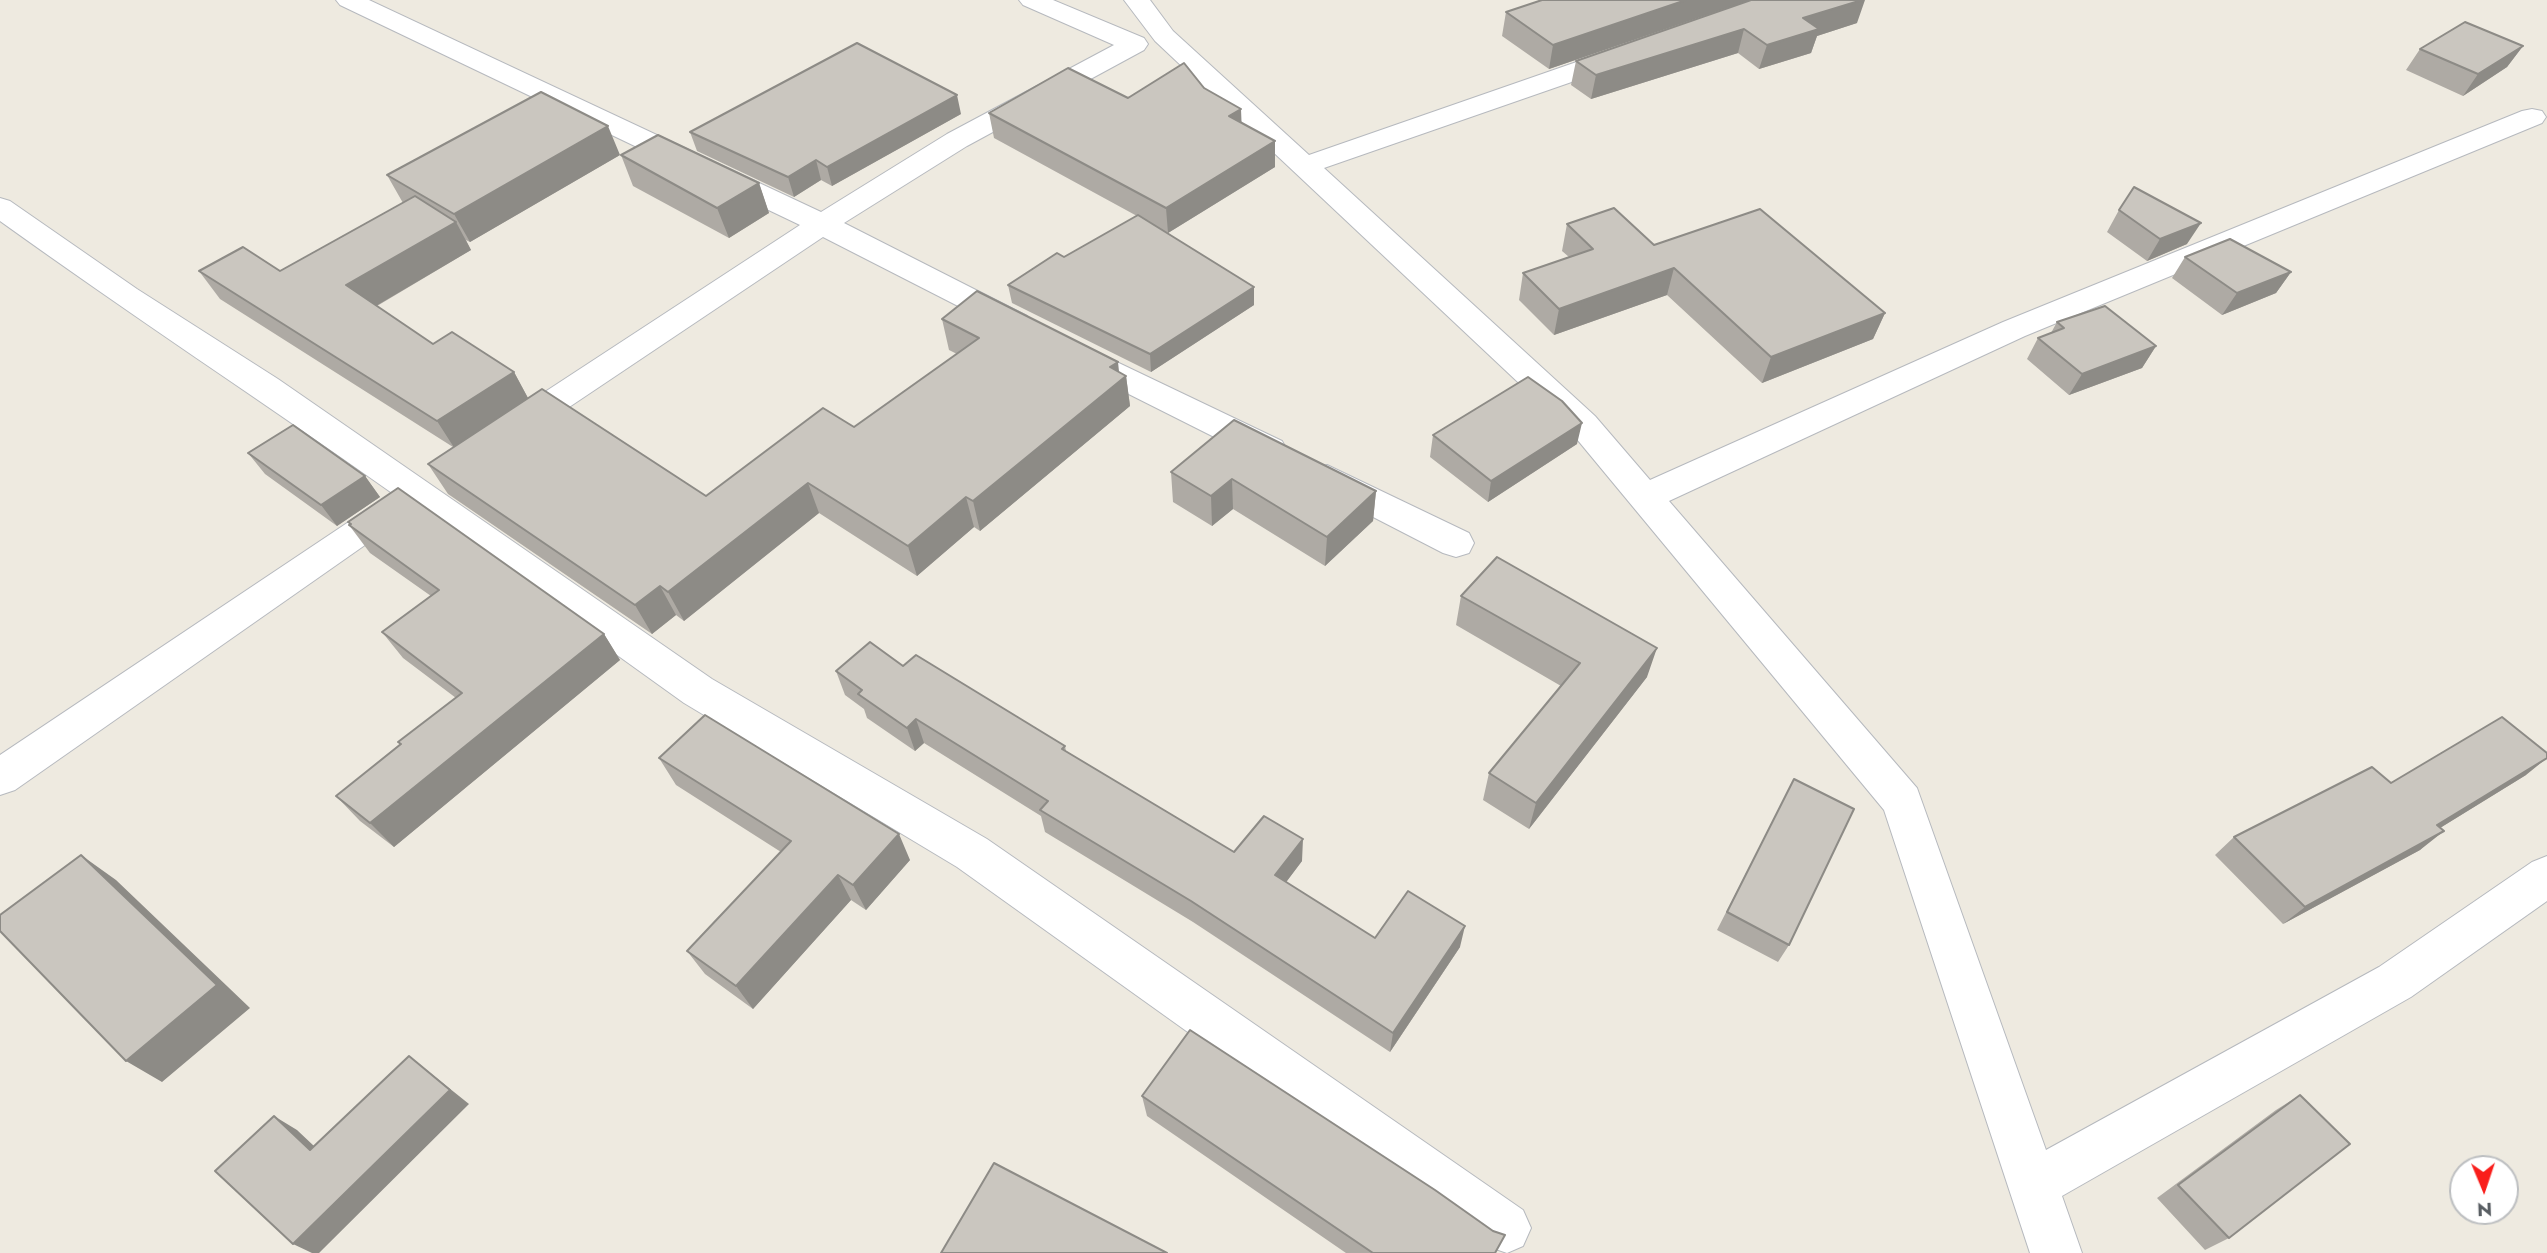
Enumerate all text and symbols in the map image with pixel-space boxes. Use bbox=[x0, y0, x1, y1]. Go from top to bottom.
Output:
north arrow bbox=[2449, 1155, 2519, 1225]
text: N bbox=[2477, 1196, 2493, 1223]

